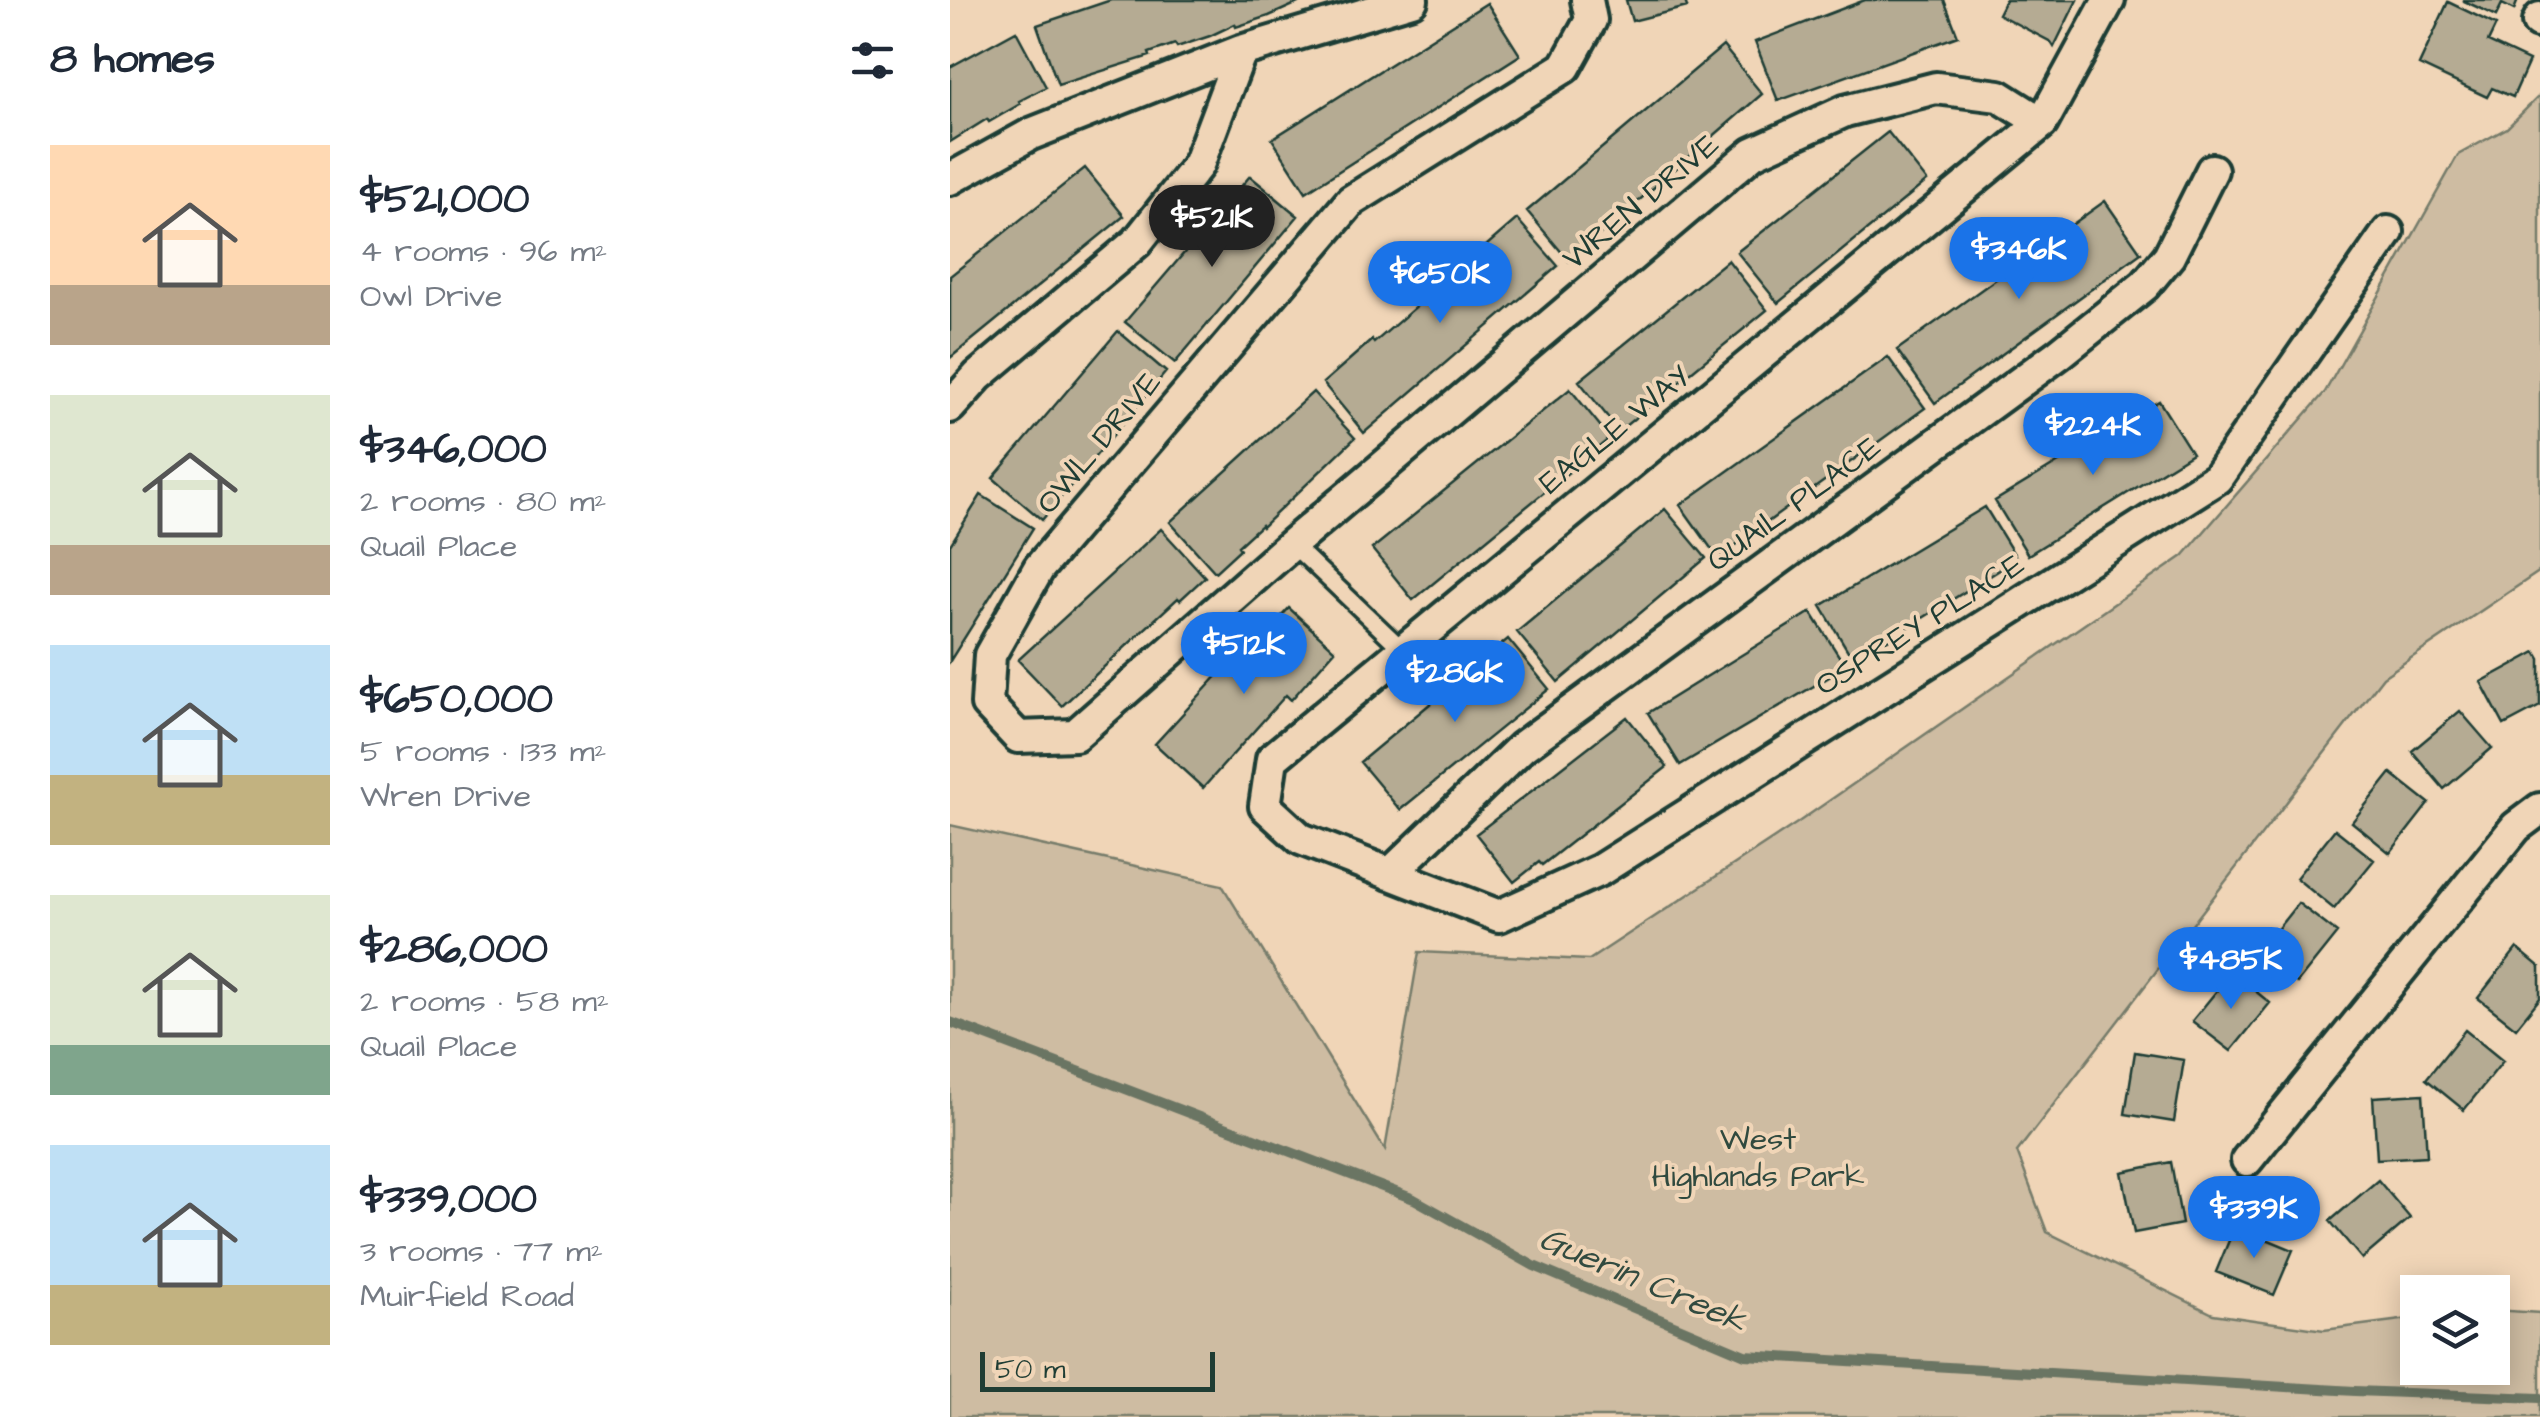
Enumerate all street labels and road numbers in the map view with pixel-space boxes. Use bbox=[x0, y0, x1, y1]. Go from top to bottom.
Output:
street label: WREN DRIVE bbox=[1553, 123, 1729, 281]
street label: EAGLE WAY bbox=[1530, 355, 1700, 505]
street label: OWL DRIVE bbox=[1026, 362, 1172, 524]
street label: QUAIL PLACE bbox=[1698, 425, 1891, 583]
street label: OSPREY PLACE bbox=[1807, 543, 2033, 707]

